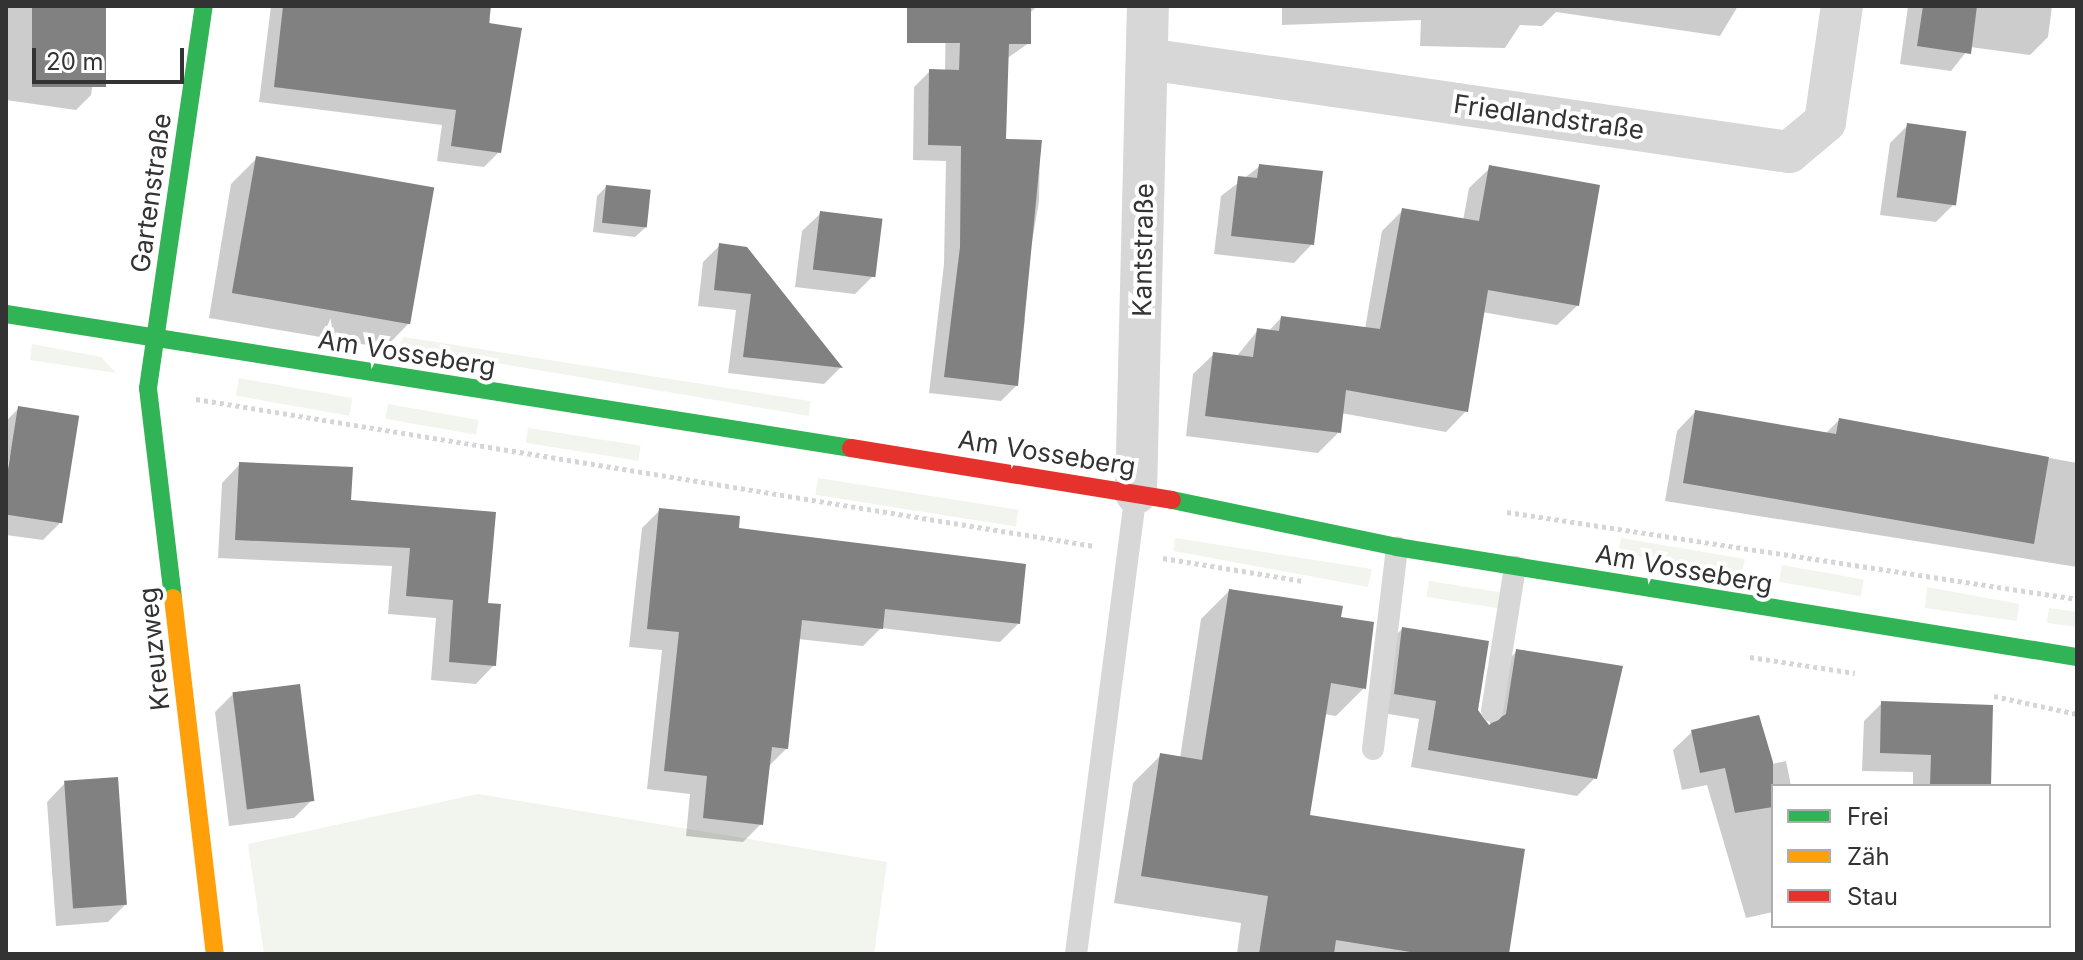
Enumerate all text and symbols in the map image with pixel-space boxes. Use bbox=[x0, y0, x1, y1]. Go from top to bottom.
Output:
scale bar bbox=[36, 32, 188, 82]
text: 20 m bbox=[46, 47, 104, 76]
street label: Friedlandstraße bbox=[1452, 88, 1646, 146]
street label: Gartenstraße bbox=[124, 111, 178, 275]
street label: Kantstraße bbox=[1126, 183, 1160, 317]
street label: Am Vosseberg bbox=[316, 324, 498, 382]
street label: Am Vosseberg bbox=[956, 424, 1138, 482]
street label: Am Vosseberg bbox=[1593, 538, 1775, 600]
street label: Kreuzweg bbox=[132, 586, 176, 712]
legend bbox=[1771, 784, 2051, 928]
text: Frei bbox=[1847, 802, 1889, 831]
text: Zäh bbox=[1847, 842, 1890, 871]
text: Stau bbox=[1847, 882, 1898, 911]

